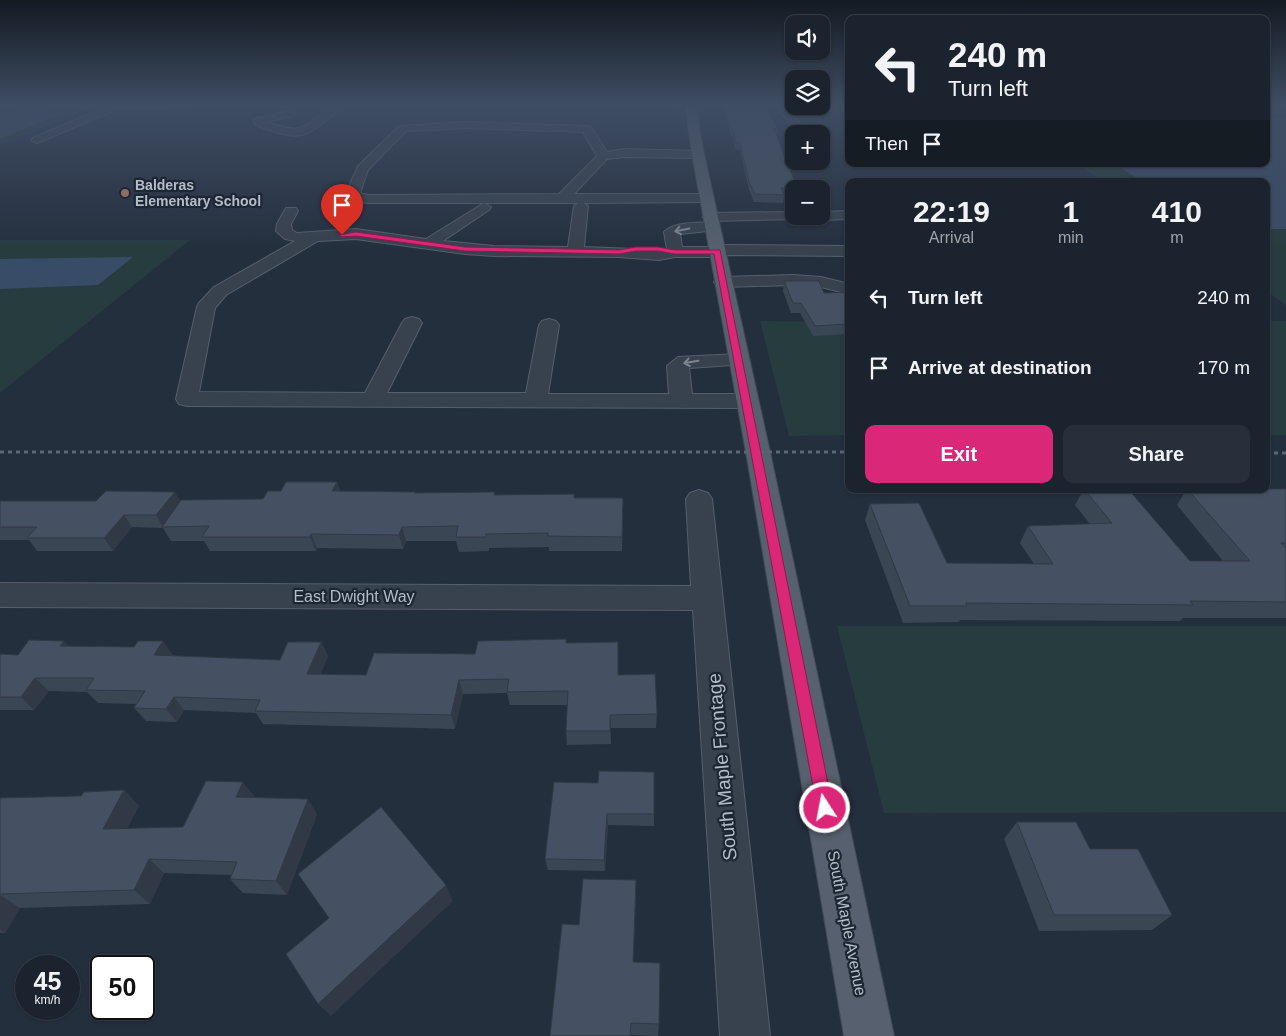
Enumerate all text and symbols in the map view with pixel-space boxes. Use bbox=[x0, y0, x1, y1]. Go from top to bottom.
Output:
map controls bbox=[785, 15, 830, 225]
button: sound bbox=[785, 15, 830, 60]
icon: left bbox=[865, 35, 930, 100]
text: 240 m bbox=[948, 35, 1047, 74]
button: layers bbox=[785, 70, 830, 115]
text: Turn left bbox=[948, 76, 1028, 101]
button: + bbox=[785, 125, 830, 170]
icon: arrive bbox=[918, 130, 946, 158]
text: Then bbox=[865, 133, 908, 154]
place label: Balderas Elementary School bbox=[135, 177, 261, 209]
button: − bbox=[785, 180, 830, 225]
pin bbox=[321, 184, 363, 235]
marker: Balderas Elementary School bbox=[119, 187, 131, 199]
icon: arrive bbox=[328, 191, 356, 219]
text: 22:19 bbox=[913, 195, 990, 228]
text: 1 bbox=[1062, 195, 1079, 228]
text: 410 bbox=[1152, 195, 1202, 228]
one-way arrow bbox=[675, 226, 691, 235]
text: Arrival bbox=[929, 229, 974, 246]
text: min bbox=[1058, 229, 1084, 246]
text: m bbox=[1170, 229, 1183, 246]
icon: left bbox=[865, 284, 893, 312]
text: Turn left bbox=[908, 287, 983, 308]
text: 240 m bbox=[1197, 287, 1250, 308]
icon: arrive bbox=[865, 354, 893, 382]
one-way arrow bbox=[683, 357, 699, 367]
text: Arrive at destination bbox=[908, 357, 1092, 378]
text: 170 m bbox=[1197, 357, 1250, 378]
button: Exit bbox=[865, 425, 1053, 483]
button: Share bbox=[1063, 425, 1250, 483]
street label: East Dwight Way bbox=[293, 588, 415, 605]
street label: South Maple Frontage bbox=[703, 672, 741, 862]
position arrow bbox=[798, 781, 850, 833]
street label: South Maple Avenue bbox=[825, 849, 869, 997]
speed limit sign: 50 bbox=[90, 955, 155, 1020]
text: 45 bbox=[34, 967, 61, 995]
text: km/h bbox=[34, 993, 61, 1007]

